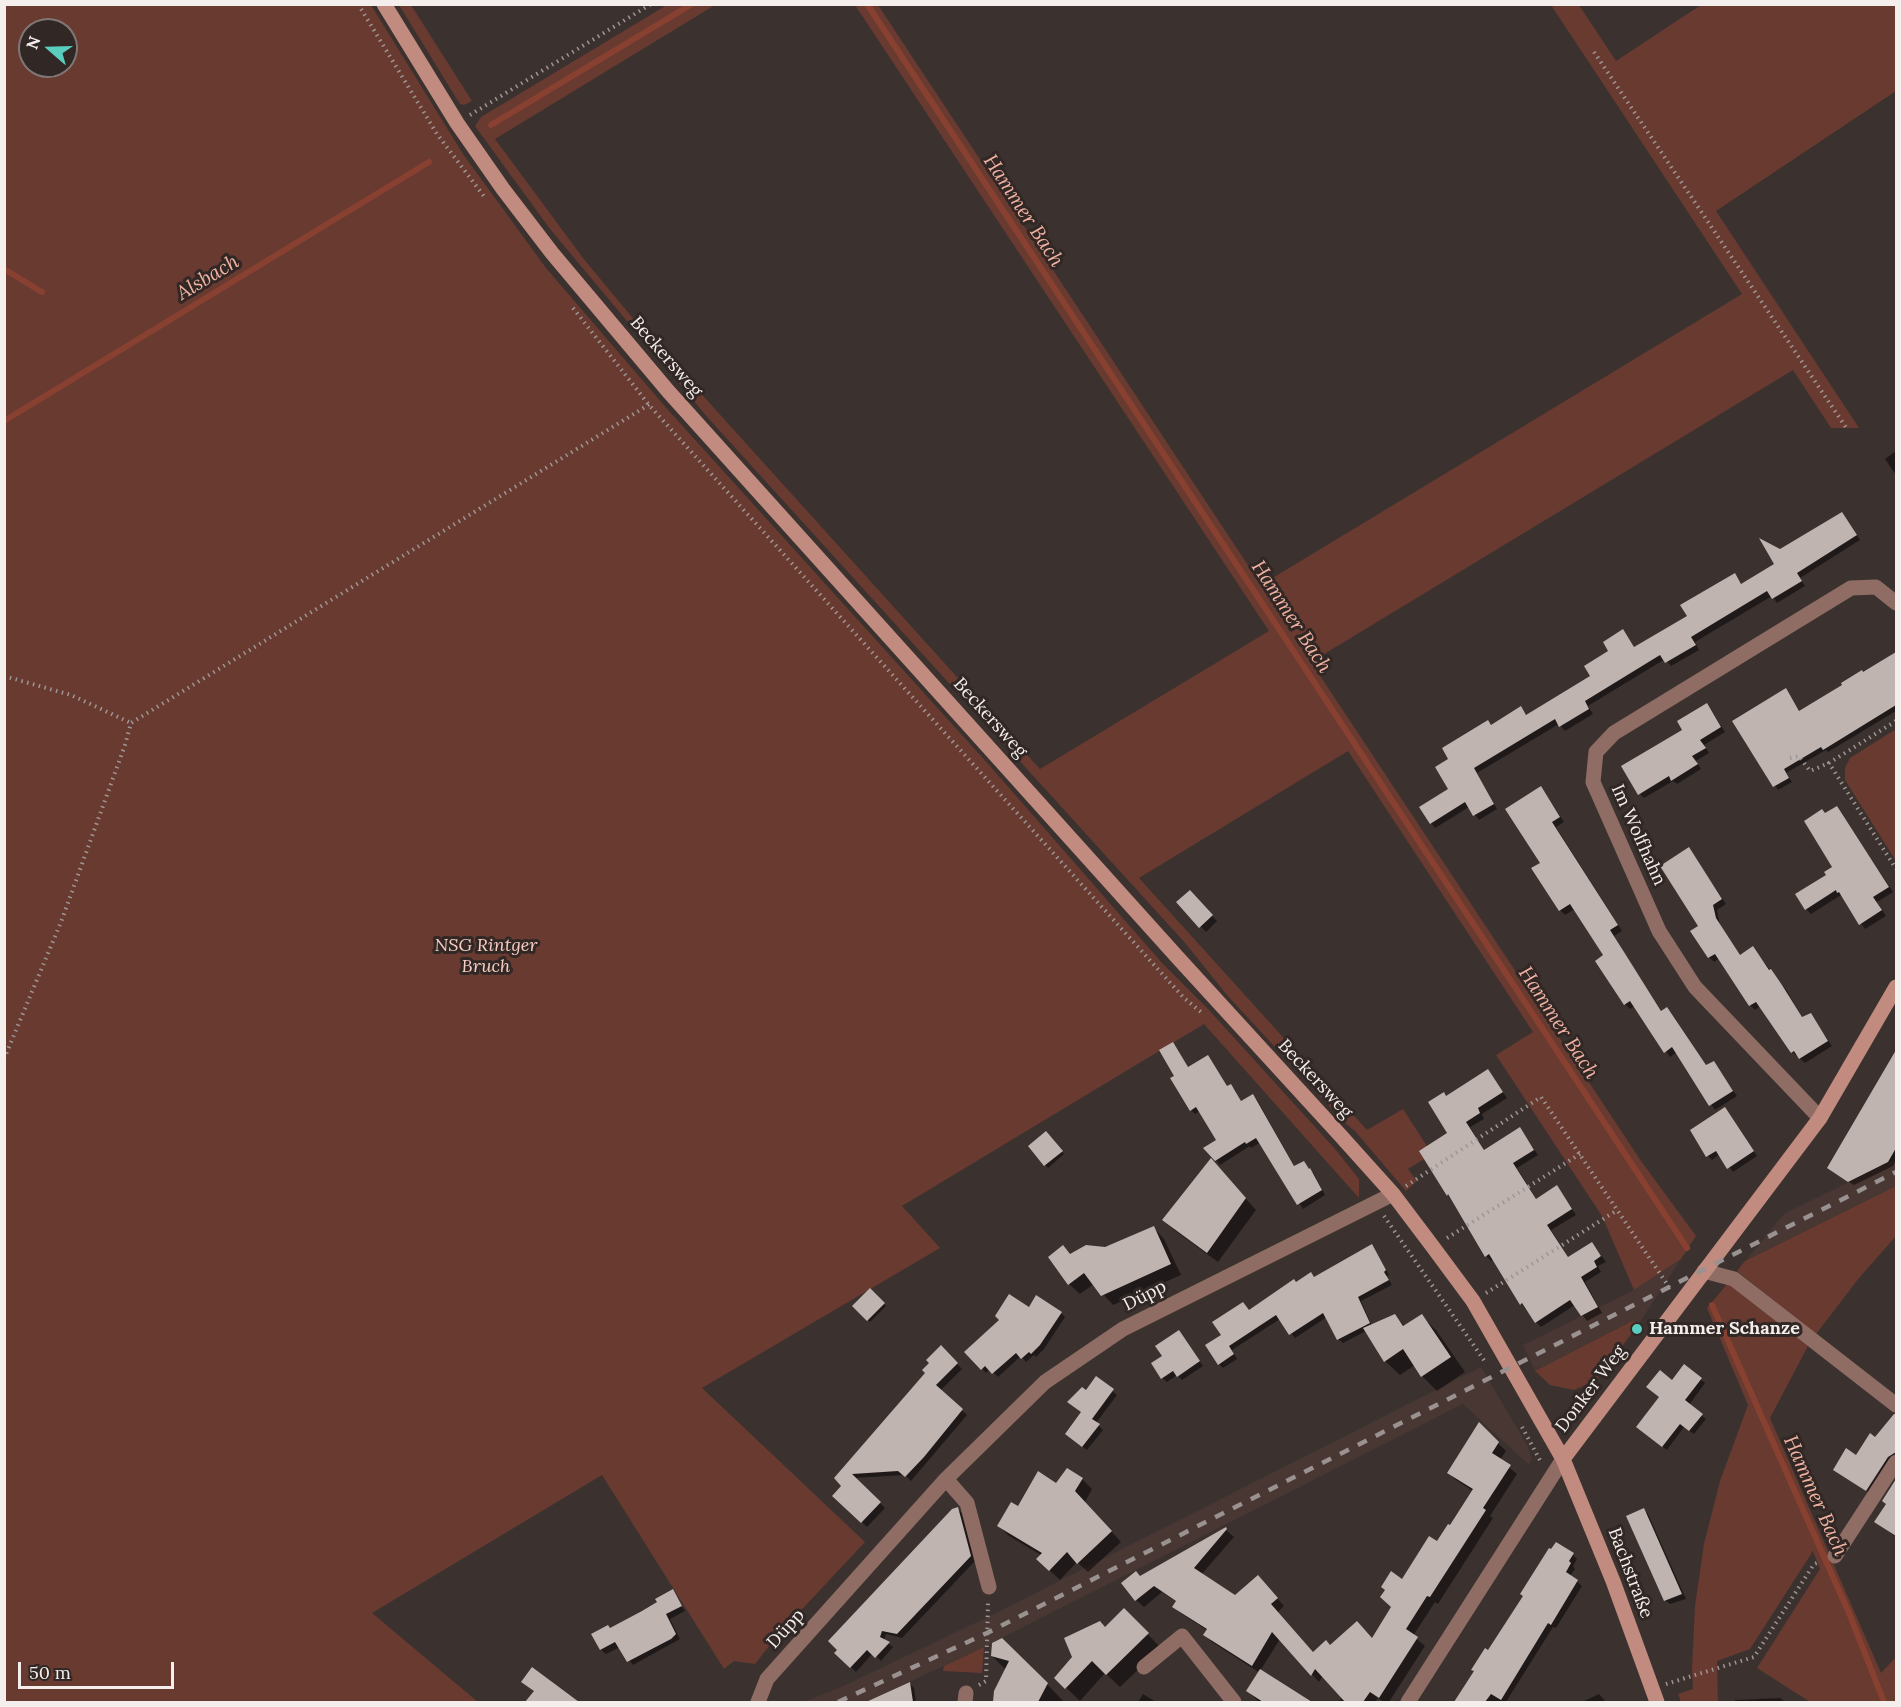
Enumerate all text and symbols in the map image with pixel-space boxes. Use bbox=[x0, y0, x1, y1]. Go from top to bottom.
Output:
north arrow bbox=[18, 18, 78, 78]
text: N bbox=[21, 33, 44, 52]
water label: Hammer Bach bbox=[978, 150, 1068, 272]
water label: Alsbach bbox=[172, 250, 244, 306]
street label: Beckersweg bbox=[625, 312, 707, 402]
water label: Hammer Bach bbox=[1246, 556, 1336, 678]
street label: Beckersweg bbox=[949, 674, 1031, 762]
street label: Im Wolfhahn bbox=[1606, 781, 1670, 889]
park label: NSG Rintger Bruch bbox=[435, 935, 537, 978]
water label: Hammer Bach bbox=[1513, 962, 1603, 1084]
street label: Beckersweg bbox=[1273, 1035, 1357, 1123]
street label: Düpp bbox=[1120, 1276, 1170, 1316]
place label: Hammer Schanze bbox=[1649, 1318, 1800, 1340]
marker: Hammer Schanze bbox=[1630, 1322, 1644, 1336]
street label: Donker Weg bbox=[1551, 1341, 1631, 1437]
water label: Hammer Bach bbox=[1778, 1432, 1852, 1560]
street label: Bachstraße bbox=[1603, 1525, 1657, 1621]
street label: Düpp bbox=[763, 1605, 809, 1653]
scale bar bbox=[21, 1650, 177, 1688]
text: 50 m bbox=[29, 1661, 71, 1684]

